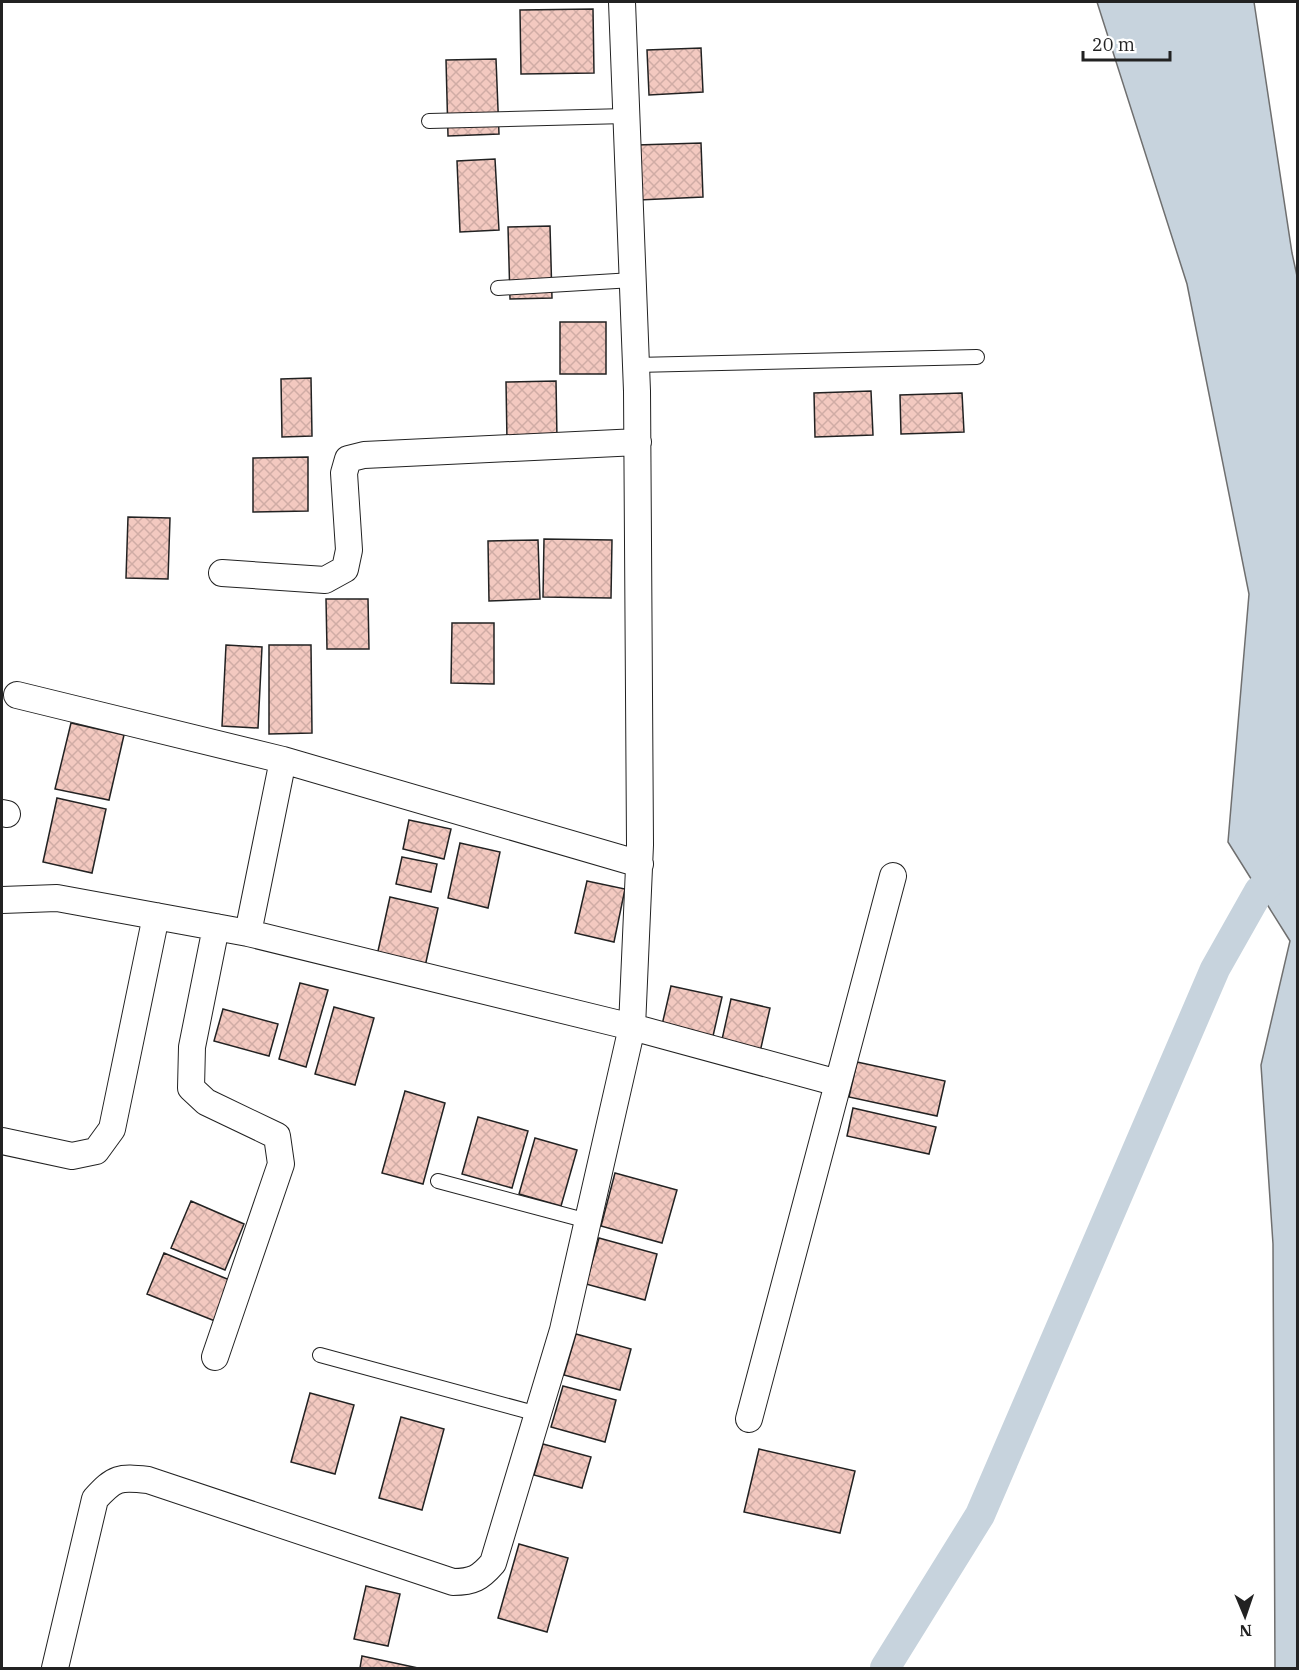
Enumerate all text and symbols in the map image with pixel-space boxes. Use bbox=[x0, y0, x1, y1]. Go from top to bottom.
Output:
scale bar bbox=[1083, 24, 1170, 62]
text: 20 m bbox=[1092, 33, 1135, 56]
north arrow bbox=[1215, 1586, 1275, 1646]
text: N bbox=[1239, 1621, 1252, 1641]

